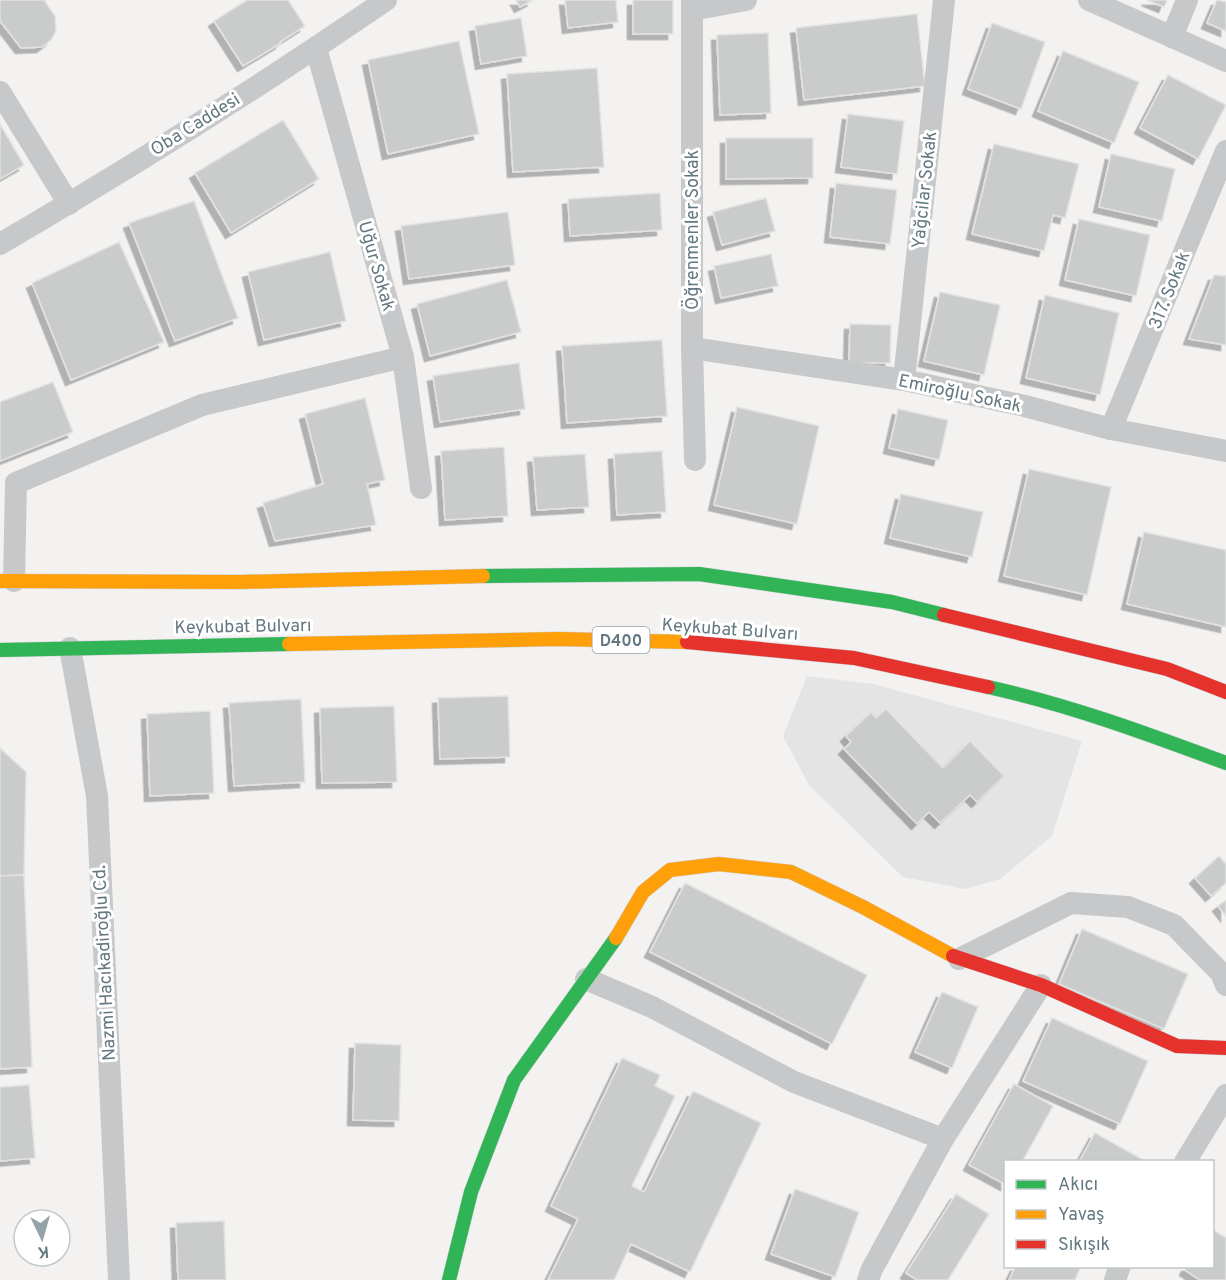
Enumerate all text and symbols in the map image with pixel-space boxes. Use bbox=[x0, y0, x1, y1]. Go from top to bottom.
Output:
street label: Oba Caddesi bbox=[147, 89, 245, 162]
street label: Yağcilar Sokak bbox=[908, 130, 943, 250]
street label: Öğrenmenler Sokak bbox=[680, 150, 705, 310]
street label: Uğur Sokak bbox=[352, 219, 399, 314]
street label: 317. Sokak bbox=[1144, 248, 1196, 333]
street label: Emiroğlu Sokak bbox=[896, 370, 1023, 419]
street label: Keykubat Bulvarı bbox=[661, 614, 799, 647]
street label: Keykubat Bulvarı bbox=[174, 615, 312, 640]
road number: D400 bbox=[592, 627, 650, 653]
street label: Nazmi Hacıkadiroğlu Cd. bbox=[89, 865, 122, 1061]
legend bbox=[1004, 1160, 1214, 1268]
text: Akıcı bbox=[1058, 1174, 1098, 1197]
text: Yavaş bbox=[1058, 1204, 1104, 1227]
north arrow bbox=[12, 1208, 72, 1268]
text: Sıkışık bbox=[1058, 1234, 1110, 1257]
text: K bbox=[37, 1240, 50, 1261]

